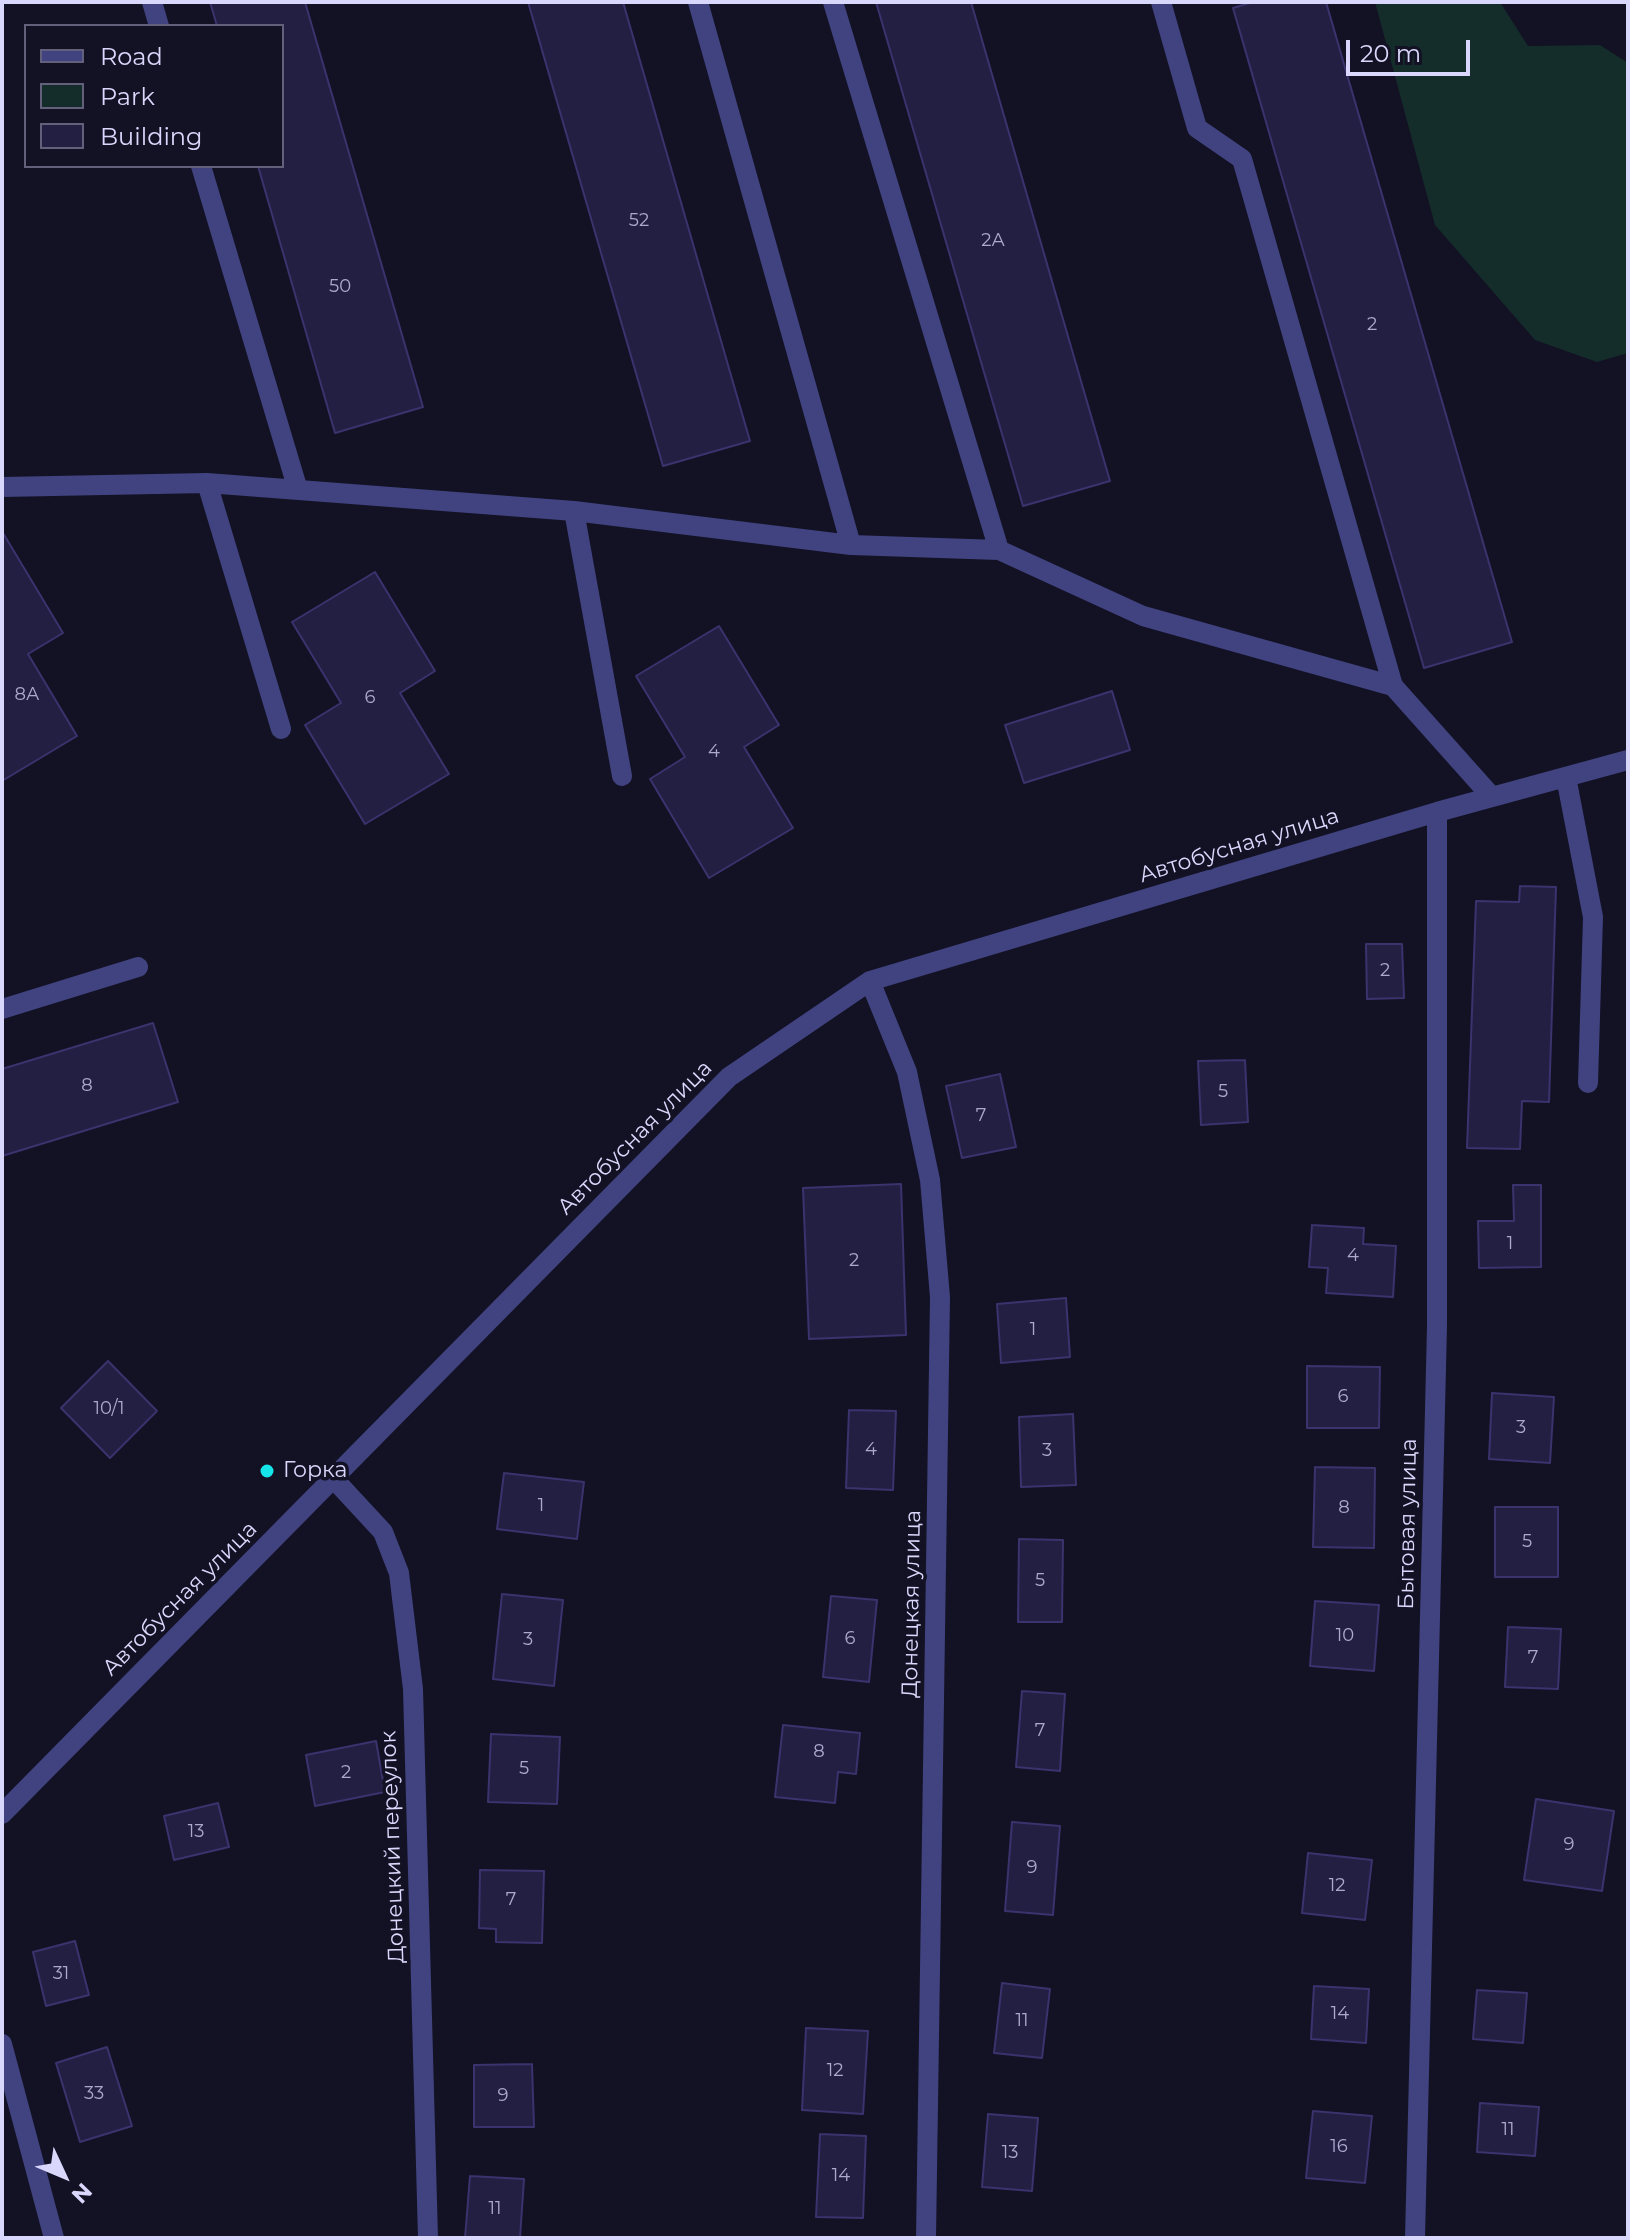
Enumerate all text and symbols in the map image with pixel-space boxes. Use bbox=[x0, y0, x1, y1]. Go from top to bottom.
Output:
legend bbox=[24, 24, 284, 168]
scale bar bbox=[1350, 24, 1474, 74]
text: 20 m bbox=[1360, 39, 1421, 68]
text: Road bbox=[100, 42, 163, 71]
text: Park bbox=[100, 82, 155, 111]
text: Building bbox=[100, 122, 203, 151]
house number: 52 bbox=[629, 210, 649, 232]
house number: 2А bbox=[981, 230, 1005, 252]
house number: 50 bbox=[329, 276, 351, 298]
house number: 2 bbox=[1367, 314, 1377, 336]
house number: 8А bbox=[15, 684, 39, 706]
house number: 6 bbox=[365, 687, 375, 709]
house number: 4 bbox=[708, 741, 720, 763]
street label: Автобусная улица bbox=[1136, 803, 1342, 889]
house number: 2 bbox=[1380, 960, 1390, 982]
street label: Автобусная улица bbox=[552, 1055, 718, 1221]
house number: 8 bbox=[81, 1075, 93, 1097]
house number: 5 bbox=[1218, 1081, 1228, 1103]
house number: 7 bbox=[976, 1105, 986, 1127]
house number: 1 bbox=[1507, 1233, 1513, 1255]
house number: 4 bbox=[1347, 1245, 1359, 1267]
house number: 2 bbox=[849, 1250, 859, 1272]
house number: 1 bbox=[1030, 1319, 1036, 1341]
house number: 6 bbox=[1338, 1386, 1348, 1408]
house number: 10/1 bbox=[93, 1398, 125, 1420]
house number: 3 bbox=[1516, 1417, 1526, 1439]
street label: Бытовая улица bbox=[1393, 1438, 1423, 1610]
house number: 4 bbox=[865, 1439, 877, 1461]
house number: 3 bbox=[1042, 1440, 1052, 1462]
place label: Горка bbox=[283, 1458, 347, 1484]
marker: Горка bbox=[258, 1462, 276, 1480]
house number: 1 bbox=[538, 1495, 544, 1517]
house number: 8 bbox=[1338, 1497, 1350, 1519]
street label: Донецкая улица bbox=[897, 1510, 927, 1698]
street label: Автобусная улица bbox=[97, 1516, 263, 1682]
house number: 5 bbox=[1522, 1531, 1532, 1553]
house number: 5 bbox=[1035, 1570, 1045, 1592]
house number: 10 bbox=[1336, 1625, 1354, 1647]
house number: 6 bbox=[845, 1628, 855, 1650]
house number: 3 bbox=[523, 1629, 533, 1651]
house number: 7 bbox=[1528, 1647, 1538, 1669]
house number: 7 bbox=[1035, 1720, 1045, 1742]
street label: Донецкий переулок bbox=[376, 1730, 410, 1964]
house number: 8 bbox=[813, 1741, 825, 1763]
house number: 5 bbox=[519, 1758, 529, 1780]
house number: 2 bbox=[341, 1762, 351, 1784]
house number: 13 bbox=[188, 1821, 204, 1843]
house number: 9 bbox=[1564, 1834, 1574, 1856]
house number: 9 bbox=[1027, 1857, 1037, 1879]
house number: 12 bbox=[1329, 1875, 1345, 1897]
house number: 7 bbox=[506, 1889, 516, 1911]
house number: 31 bbox=[53, 1963, 69, 1985]
house number: 14 bbox=[1331, 2003, 1349, 2025]
house number: 11 bbox=[1016, 2010, 1028, 2032]
house number: 12 bbox=[827, 2060, 843, 2082]
house number: 33 bbox=[84, 2083, 104, 2105]
house number: 9 bbox=[498, 2085, 508, 2107]
house number: 11 bbox=[1502, 2119, 1514, 2141]
north arrow bbox=[24, 2136, 104, 2216]
house number: 16 bbox=[1330, 2136, 1348, 2158]
house number: 13 bbox=[1002, 2142, 1018, 2164]
house number: 14 bbox=[832, 2165, 850, 2187]
text: N bbox=[66, 2177, 98, 2209]
house number: 11 bbox=[489, 2198, 501, 2220]

